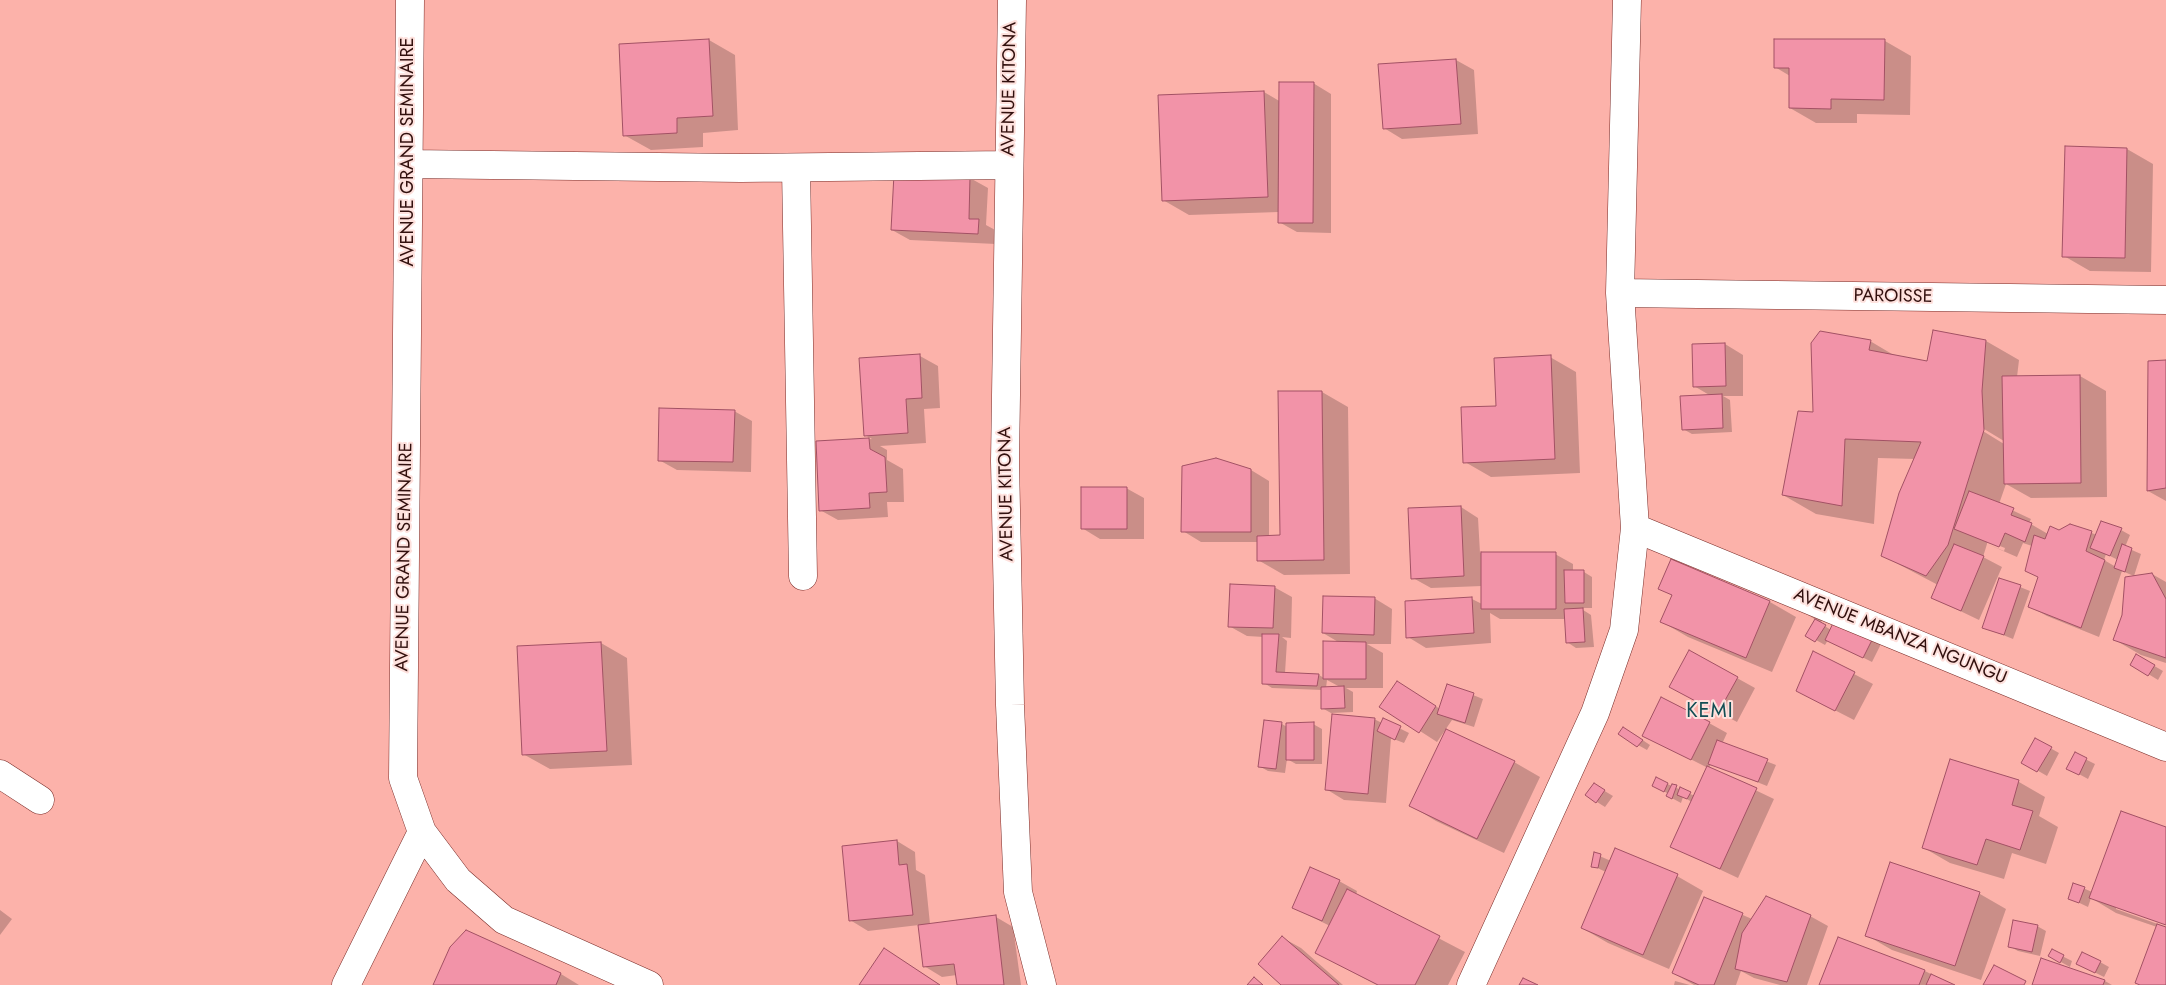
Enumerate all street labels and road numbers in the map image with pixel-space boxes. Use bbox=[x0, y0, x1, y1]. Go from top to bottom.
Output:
street label: AVENUE KITONA bbox=[998, 22, 1022, 156]
street label: AVENUE GRAND SEMINAIRE bbox=[398, 38, 420, 266]
street label: PAROISSE bbox=[1853, 286, 1933, 308]
street label: AVENUE KITONA bbox=[995, 427, 1019, 561]
street label: AVENUE GRAND SEMINAIRE bbox=[392, 442, 418, 672]
street label: AVENUE MBANZA NGUNGU bbox=[1790, 584, 2010, 690]

